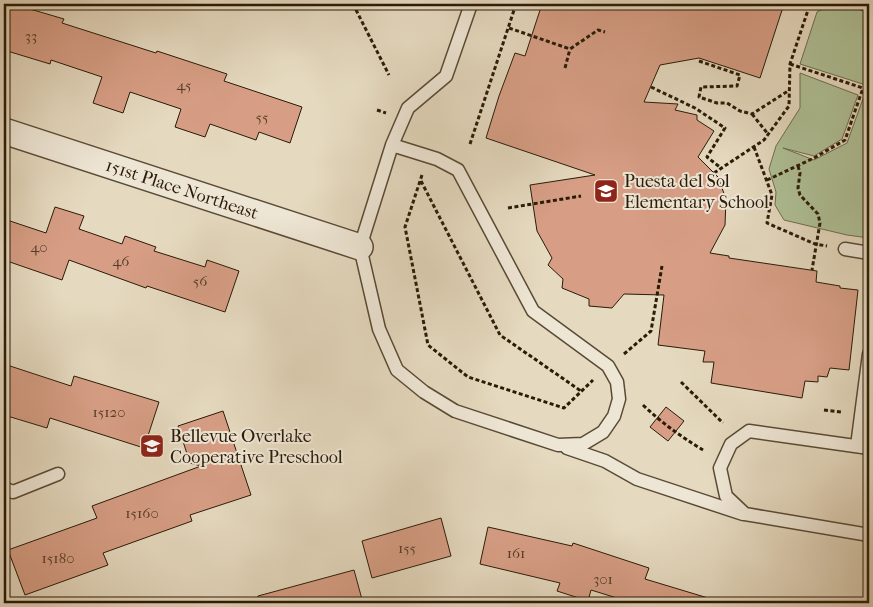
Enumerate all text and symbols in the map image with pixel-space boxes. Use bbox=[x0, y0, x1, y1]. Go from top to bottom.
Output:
house number: 33 bbox=[25, 27, 37, 45]
house number: 45 bbox=[177, 76, 191, 94]
house number: 55 bbox=[256, 108, 268, 126]
street label: 151st Place Northeast bbox=[103, 155, 261, 224]
place label: Puesta del Sol Elementary School bbox=[624, 171, 769, 213]
school or university icon: Puesta del Sol Elementary School bbox=[593, 178, 619, 204]
house number: 40 bbox=[30, 238, 48, 256]
house number: 46 bbox=[113, 252, 130, 270]
house number: 56 bbox=[193, 272, 208, 290]
house number: 15120 bbox=[92, 403, 126, 421]
place label: Bellevue Overlake Cooperative Preschool bbox=[170, 426, 343, 468]
school or university icon: Bellevue Overlake Cooperative Preschool bbox=[139, 433, 165, 459]
house number: 15160 bbox=[125, 504, 159, 522]
house number: 155 bbox=[398, 539, 416, 557]
house number: 161 bbox=[507, 544, 525, 562]
house number: 15180 bbox=[42, 549, 74, 567]
house number: 301 bbox=[593, 570, 613, 588]

